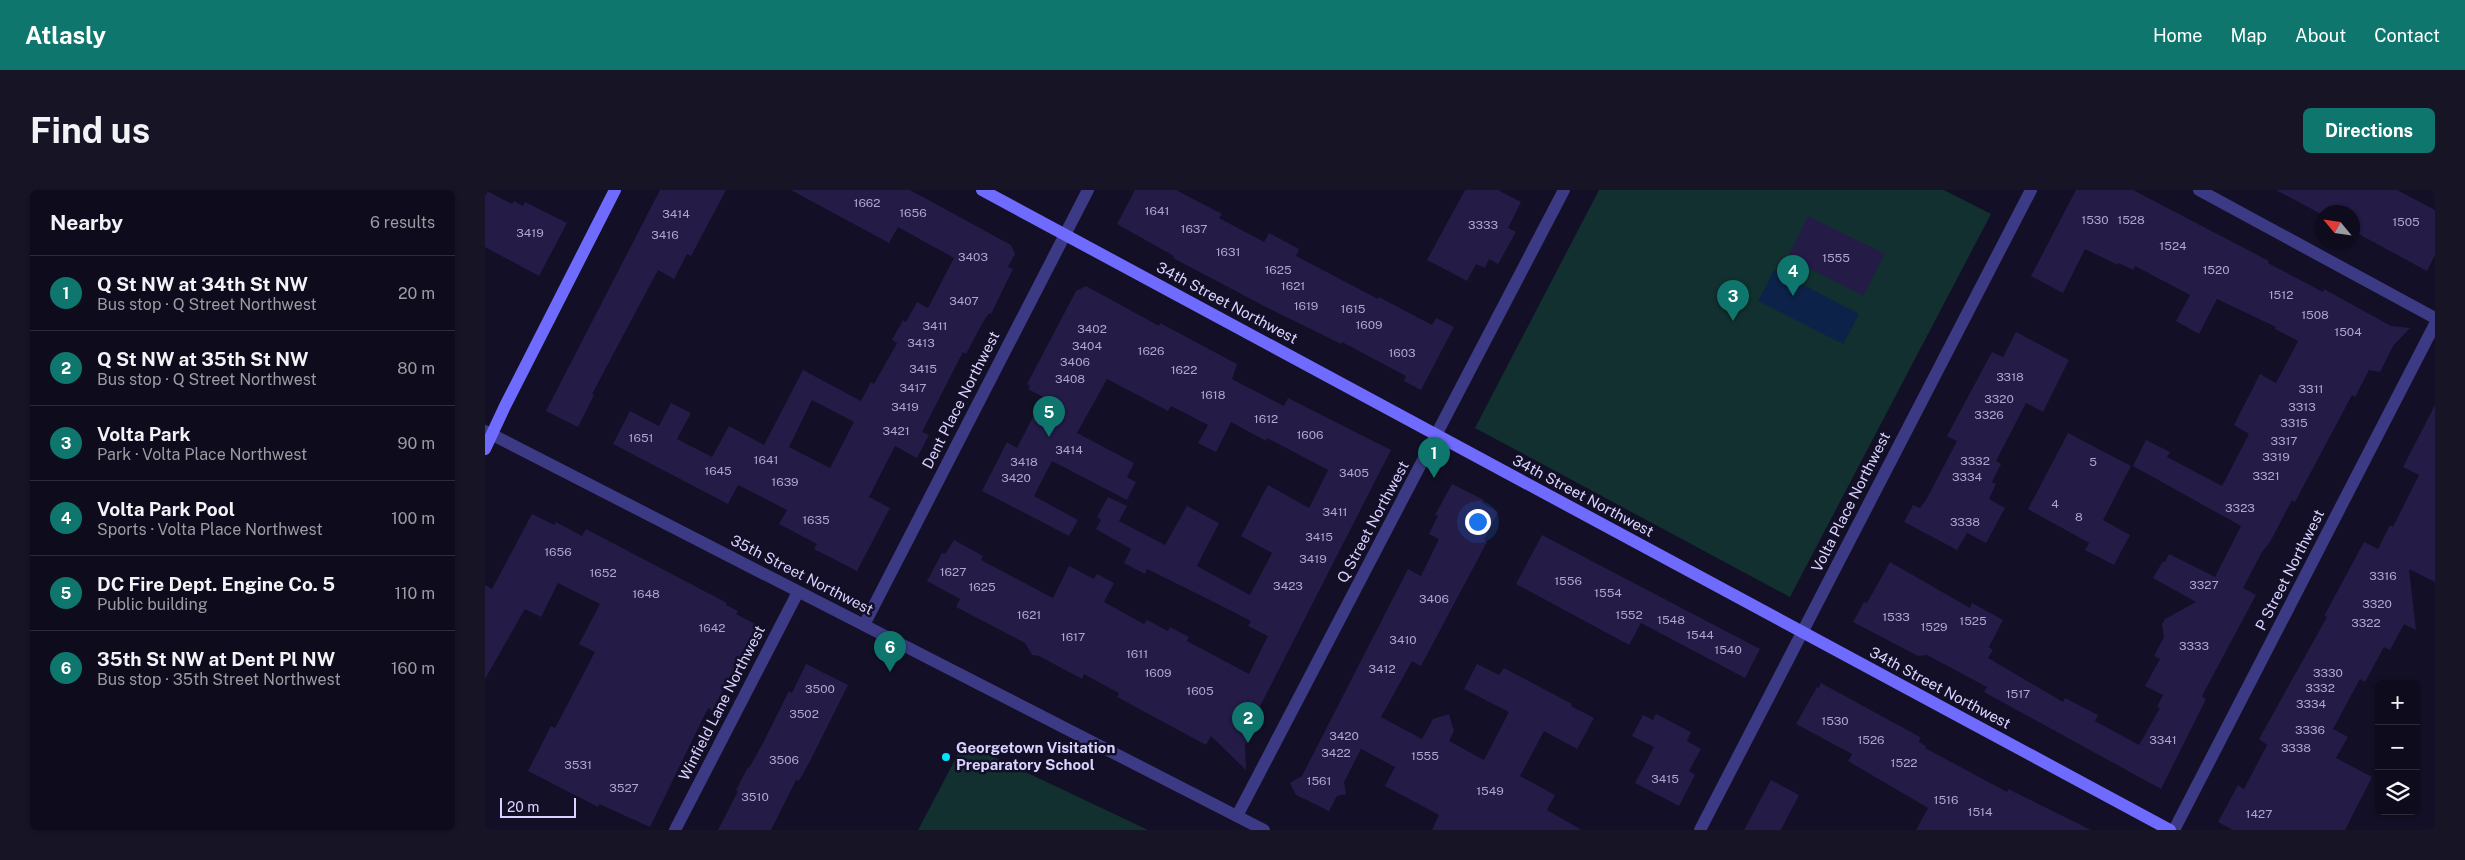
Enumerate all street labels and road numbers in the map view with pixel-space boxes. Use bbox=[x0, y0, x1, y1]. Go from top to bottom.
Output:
street label: 34th Street Northwest bbox=[1154, 258, 1301, 347]
street label: Dent Place Northwest bbox=[918, 328, 1003, 471]
street label: Volta Place Northwest bbox=[1808, 429, 1893, 575]
street label: 34th Street Northwest bbox=[1510, 451, 1657, 540]
street label: Q Street Northwest bbox=[1333, 458, 1412, 585]
street label: P Street Northwest bbox=[2252, 506, 2327, 633]
street label: 35th Street Northwest bbox=[728, 531, 876, 618]
street label: Winfield Lane Northwest bbox=[675, 622, 768, 783]
street label: 34th Street Northwest bbox=[1867, 643, 2014, 732]

